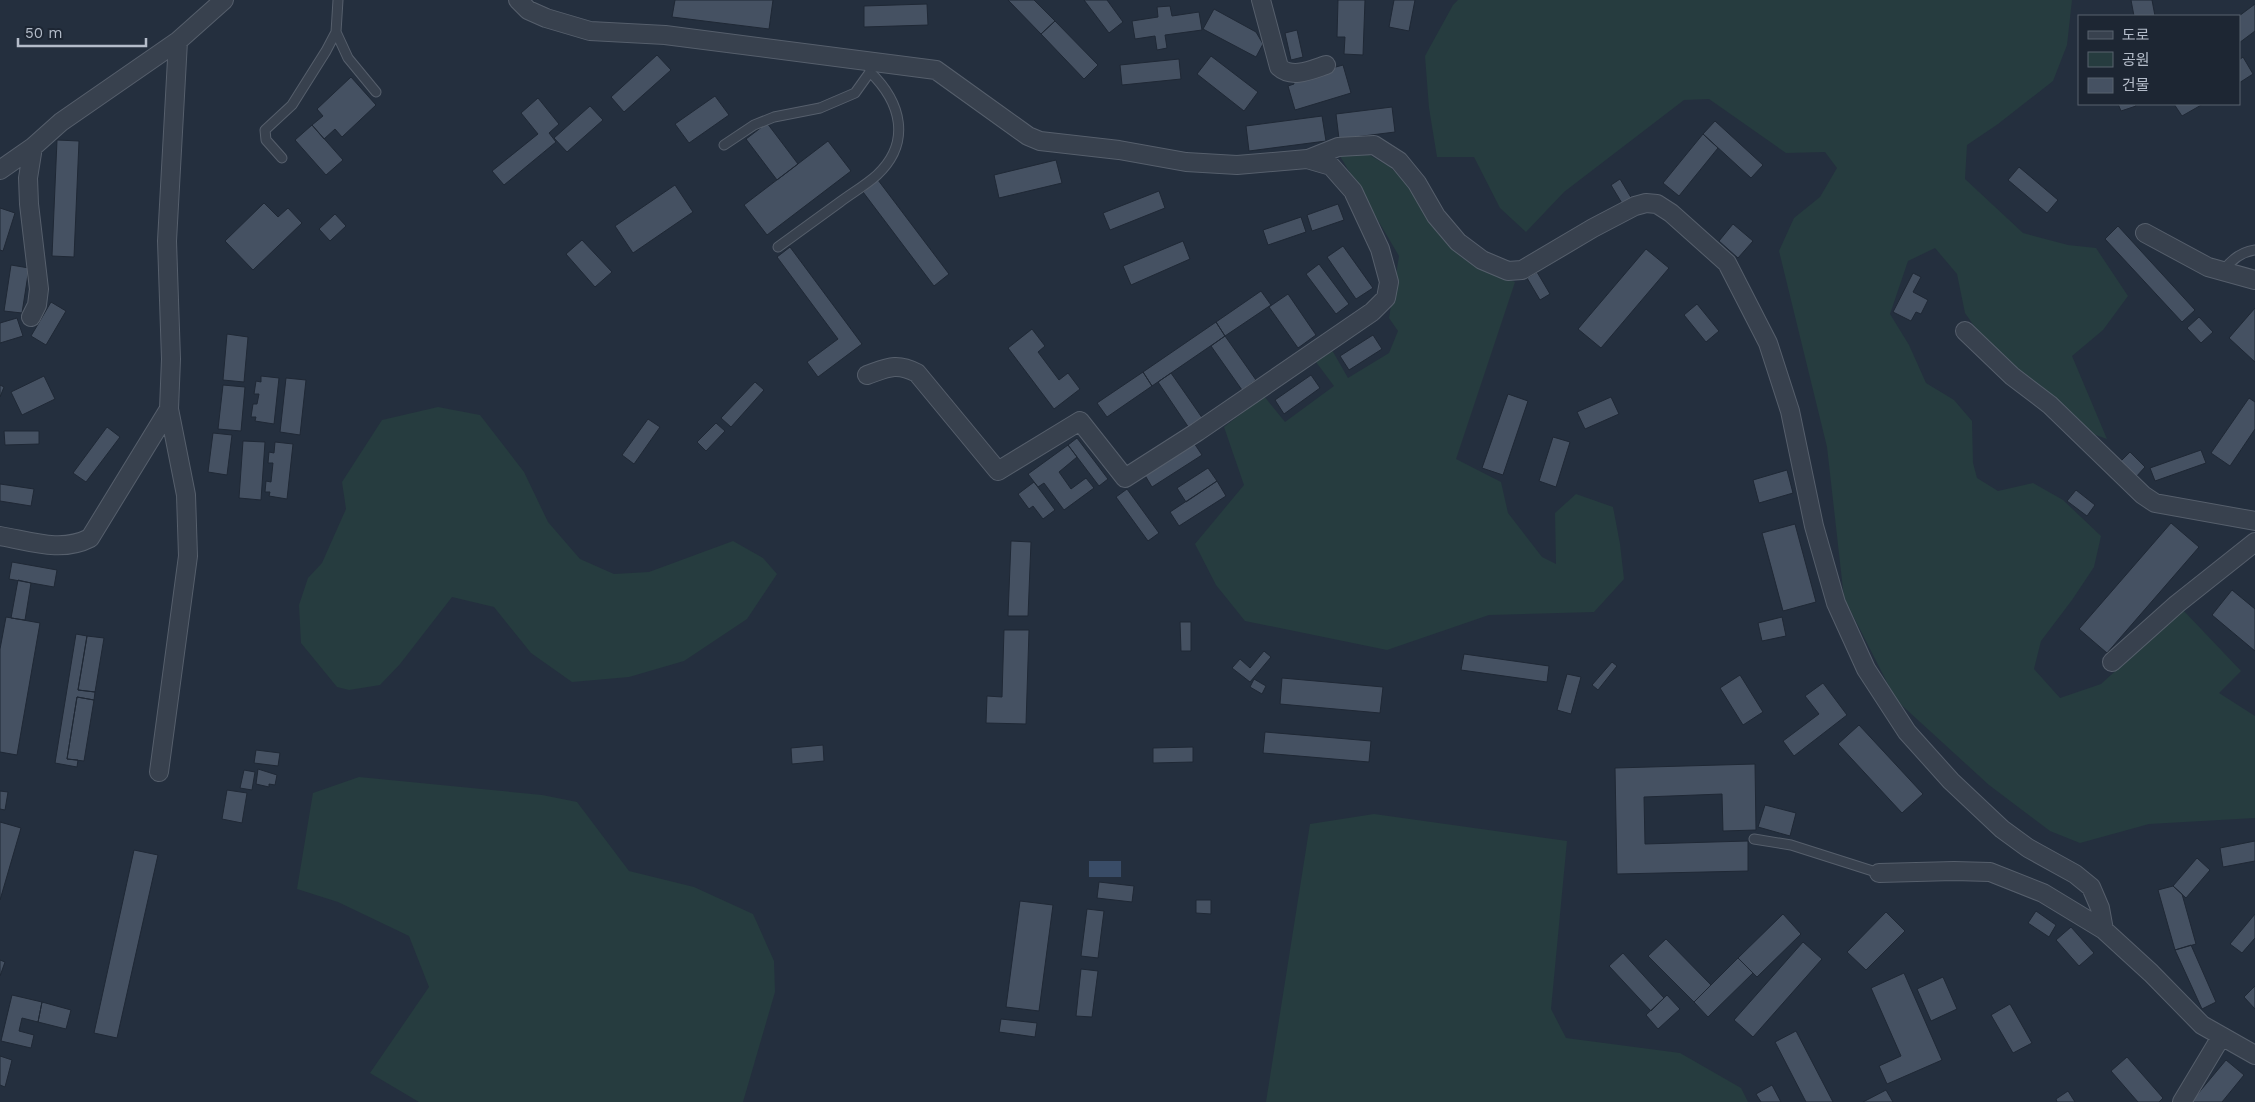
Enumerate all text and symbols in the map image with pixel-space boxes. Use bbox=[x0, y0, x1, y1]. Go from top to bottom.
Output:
scale bar bbox=[18, 15, 145, 47]
legend bbox=[2078, 15, 2240, 105]
text: 50 m bbox=[25, 24, 62, 42]
text: 도로 bbox=[2122, 26, 2150, 44]
text: 공원 bbox=[2122, 51, 2150, 69]
text: 건물 bbox=[2122, 76, 2150, 94]

